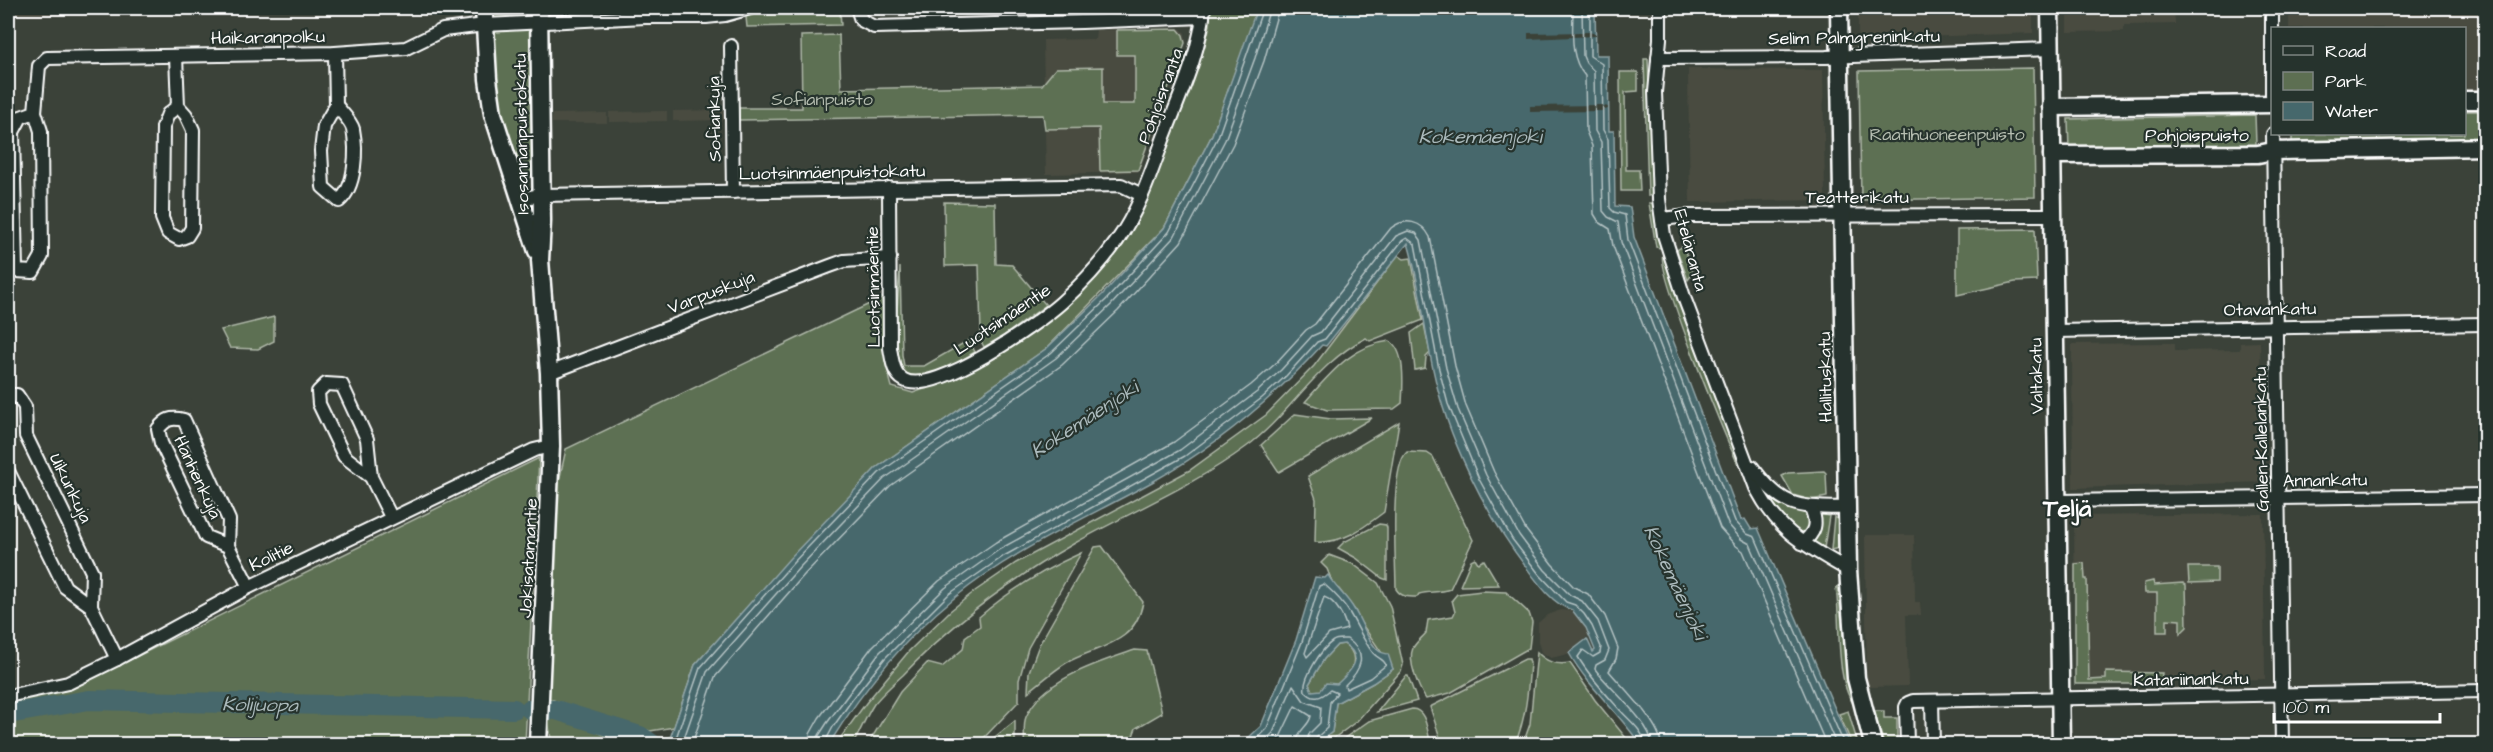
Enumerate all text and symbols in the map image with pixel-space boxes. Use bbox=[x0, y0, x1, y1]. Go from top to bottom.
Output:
street label: Haikaranpolku bbox=[211, 24, 325, 51]
street label: Selim Palmgreninkatu bbox=[1768, 24, 1940, 52]
legend bbox=[2271, 27, 2466, 135]
text: Road bbox=[2325, 39, 2366, 64]
street label: Pohjoisranta bbox=[1132, 45, 1189, 147]
street label: Isosannanpuistokatu bbox=[508, 53, 535, 215]
text: Park bbox=[2325, 69, 2367, 94]
street label: Sofiankuja bbox=[701, 76, 728, 162]
park label: Sofianpuisto bbox=[771, 87, 873, 112]
text: Water bbox=[2325, 99, 2378, 124]
park label: Raatihuoneenpuisto bbox=[1869, 122, 2025, 147]
water label: Kokemäenjoki bbox=[1418, 123, 1545, 151]
street label: Pohjoispuisto bbox=[2145, 123, 2249, 148]
street label: Luotsinmäenpuistokatu bbox=[738, 158, 926, 187]
street label: Teatterikatu bbox=[1805, 185, 1909, 210]
street label: Eteläranta bbox=[1668, 206, 1713, 294]
street label: Luotsinmäentie bbox=[860, 226, 887, 348]
street label: Varpuskuja bbox=[664, 264, 758, 320]
street label: Luotsimäentie bbox=[949, 277, 1056, 361]
street label: Otavankatu bbox=[2223, 296, 2317, 323]
street label: Hallituskatu bbox=[1812, 332, 1839, 422]
street label: Valtakatu bbox=[2023, 338, 2050, 414]
street label: Gallen-Kallelankatu bbox=[2248, 366, 2275, 512]
water label: Kokemäenjoki bbox=[1025, 373, 1146, 465]
street label: Hanhenkuja bbox=[167, 431, 228, 523]
street label: Uikunkuja bbox=[43, 449, 98, 527]
street label: Annankatu bbox=[2283, 467, 2367, 494]
district label: Teljä bbox=[2042, 492, 2092, 526]
street label: Jokisatamantie bbox=[513, 497, 544, 619]
water label: Kokemäenjoki bbox=[1636, 521, 1715, 647]
street label: Kolitie bbox=[245, 535, 298, 578]
street label: Katariinankatu bbox=[2133, 666, 2249, 693]
scale bar bbox=[2274, 686, 2440, 724]
water label: Kolijuopa bbox=[222, 690, 299, 720]
text: 100 m bbox=[2283, 695, 2329, 720]

